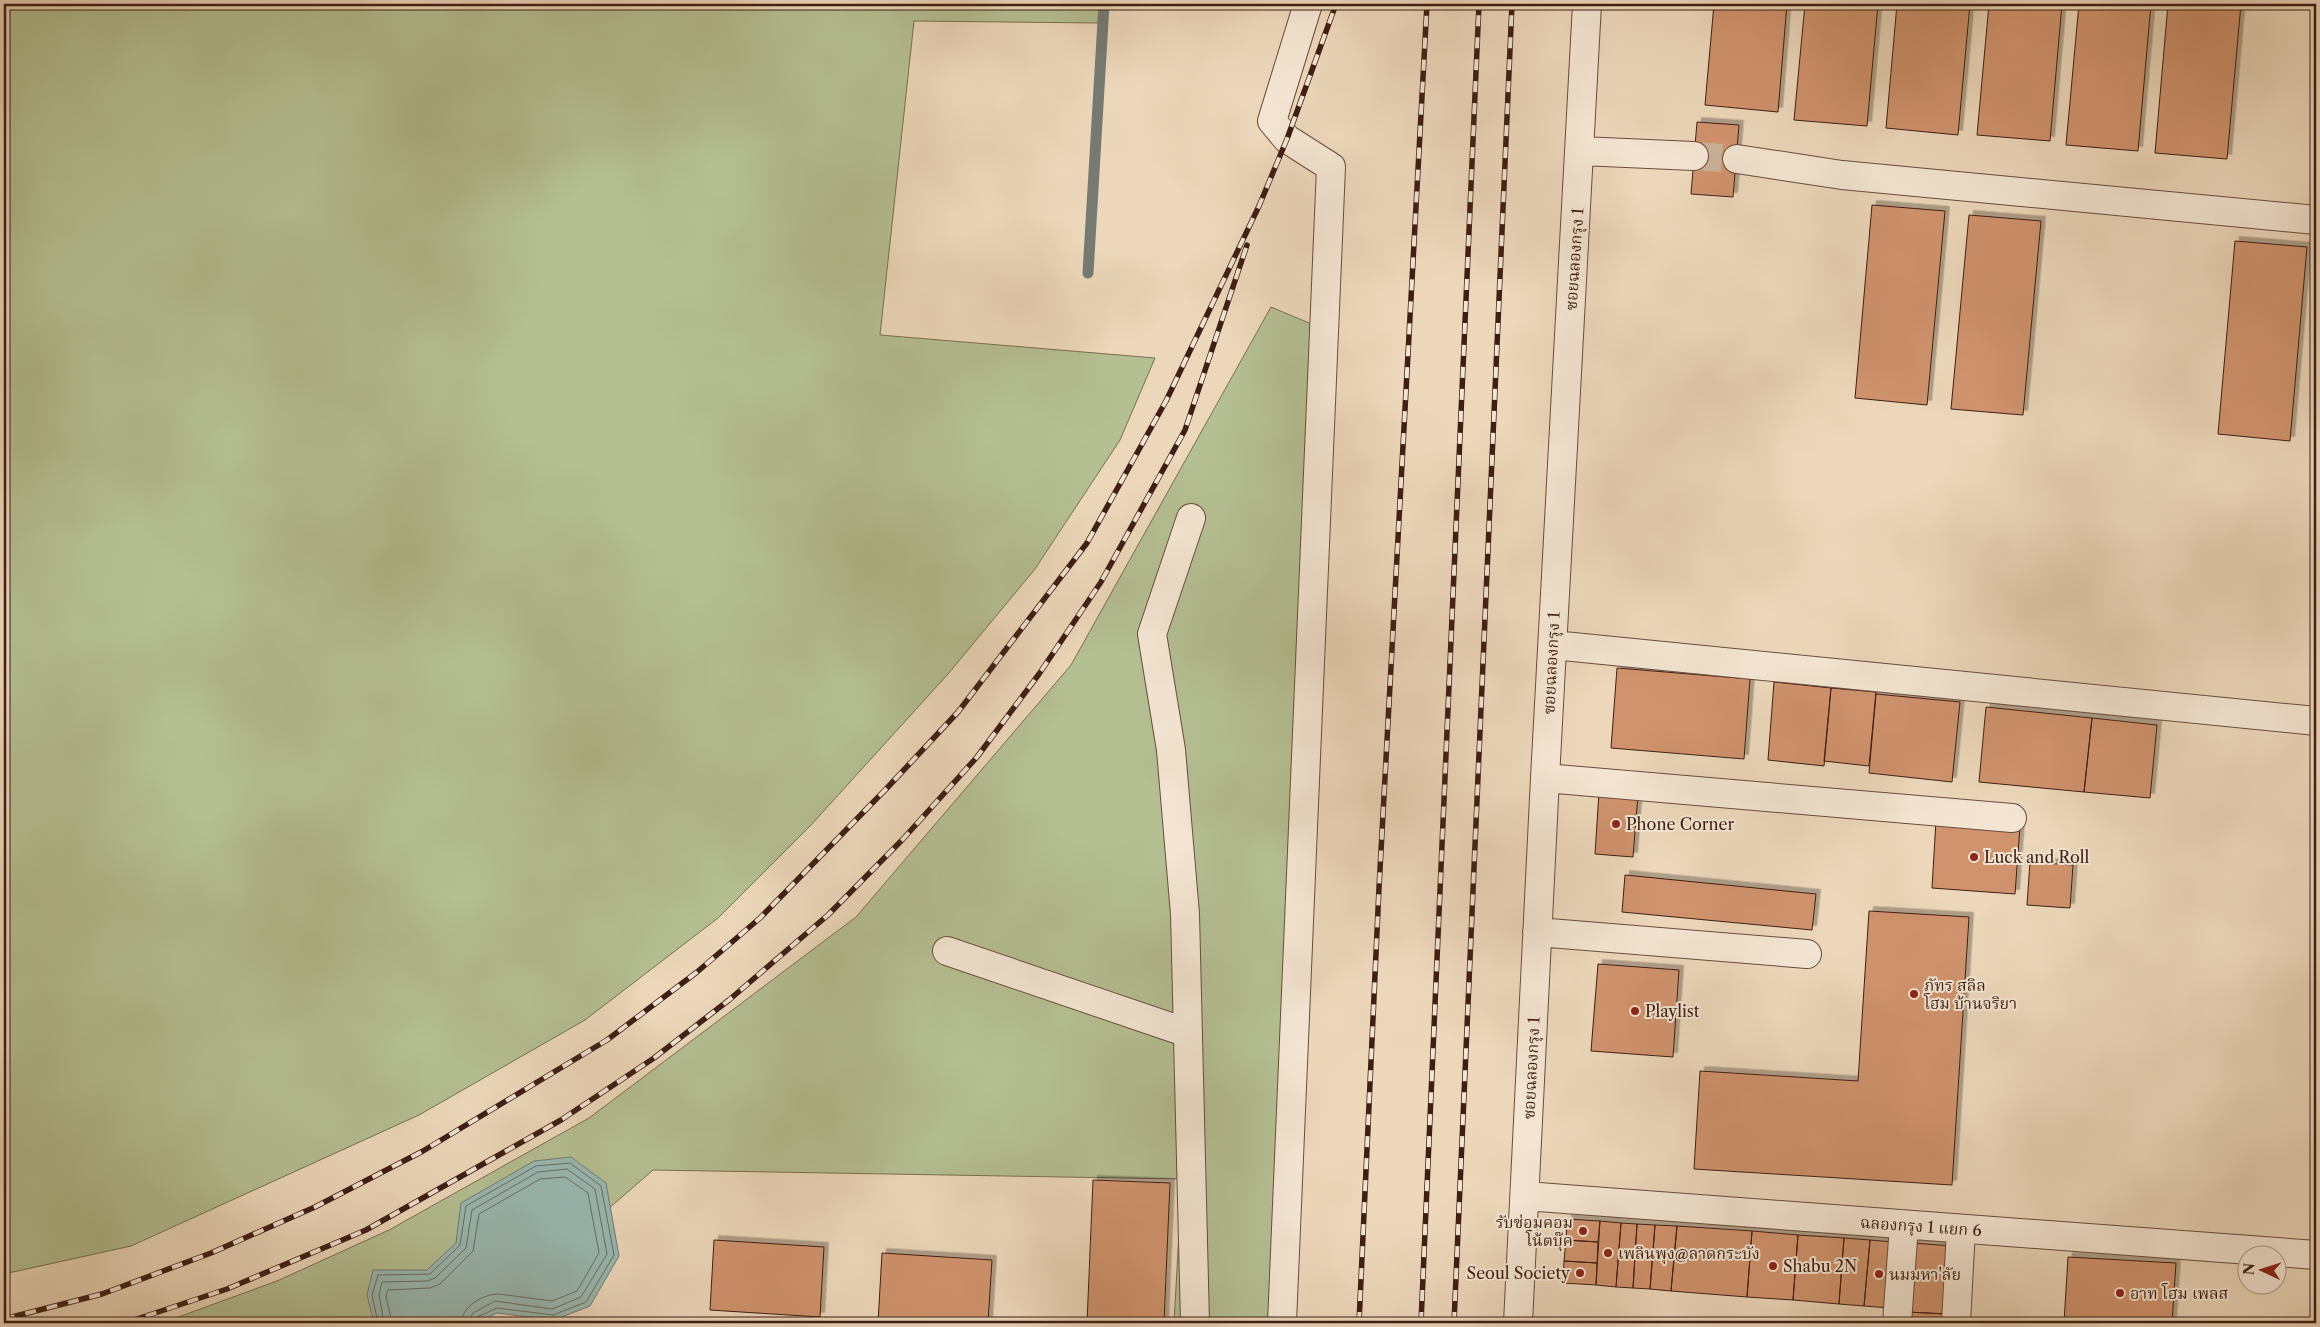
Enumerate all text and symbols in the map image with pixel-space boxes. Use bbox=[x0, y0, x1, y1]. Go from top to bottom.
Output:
street label: ซอยฉลองกรุง 1 bbox=[1560, 207, 1590, 311]
street label: ซอยฉลองกรุง 1 bbox=[1538, 611, 1566, 715]
place label: Phone Corner bbox=[1626, 814, 1734, 834]
marker: Phone Corner bbox=[1610, 818, 1622, 830]
place label: Luck and Roll bbox=[1984, 847, 2090, 867]
marker: Luck and Roll bbox=[1968, 851, 1980, 863]
place label: ภัทร สลิล โฮม บ้านจริยา bbox=[1923, 975, 2017, 1013]
marker: ภัทร สลิล โฮม บ้านจริยา bbox=[1908, 988, 1920, 1000]
place label: Playlist bbox=[1645, 1001, 1700, 1021]
marker: Playlist bbox=[1629, 1005, 1641, 1017]
street label: ซอยฉลองกรุง 1 bbox=[1518, 1016, 1546, 1120]
place label: รับซ่อมคอม โน้ตบุ๊ค bbox=[1496, 1212, 1573, 1252]
street label: ฉลองกรุง 1 แยก 6 bbox=[1859, 1212, 1982, 1242]
marker: รับซ่อมคอม โน้ตบุ๊ค bbox=[1577, 1225, 1589, 1237]
place label: เพลินพุง@ลาดกระบัง bbox=[1618, 1243, 1760, 1265]
north arrow bbox=[2238, 1244, 2288, 1294]
marker: เพลินพุง@ลาดกระบัง bbox=[1602, 1247, 1614, 1259]
place label: Shabu 2N bbox=[1783, 1256, 1857, 1276]
marker: Shabu 2N bbox=[1767, 1260, 1779, 1272]
text: N bbox=[2240, 1262, 2258, 1276]
place label: Seoul Society bbox=[1467, 1263, 1571, 1283]
place label: นมมหา'ลัย bbox=[1889, 1264, 1961, 1284]
marker: Seoul Society bbox=[1574, 1267, 1586, 1279]
marker: นมมหา'ลัย bbox=[1873, 1268, 1885, 1280]
place label: อาท โฮม เพลส bbox=[2130, 1283, 2229, 1303]
marker: อาท โฮม เพลส bbox=[2114, 1287, 2126, 1299]

